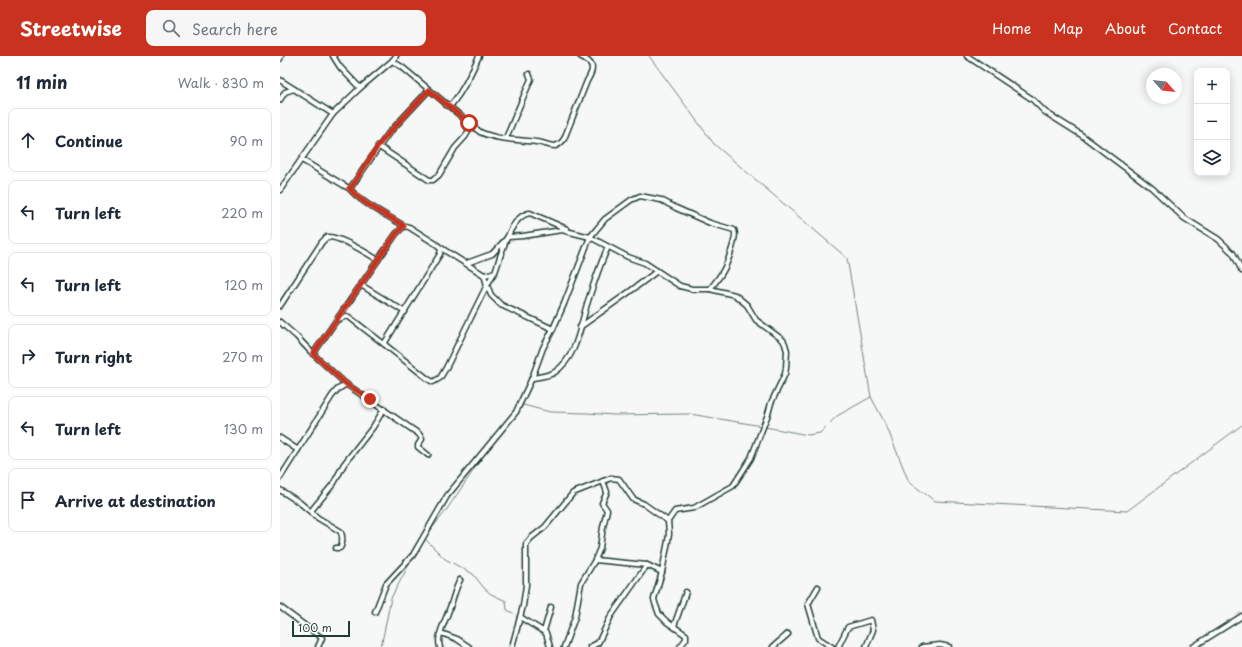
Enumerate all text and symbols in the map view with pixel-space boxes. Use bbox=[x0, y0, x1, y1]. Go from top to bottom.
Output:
search box bbox=[146, 10, 426, 46]
text: Streetwise bbox=[20, 14, 122, 42]
icon: search bbox=[160, 17, 182, 39]
text: Search here bbox=[192, 17, 278, 40]
text: Home bbox=[992, 18, 1031, 39]
text: Map bbox=[1053, 18, 1083, 39]
text: About bbox=[1105, 18, 1146, 39]
text: Contact bbox=[1168, 18, 1222, 39]
north arrow bbox=[1146, 68, 1182, 104]
map controls bbox=[1194, 68, 1230, 176]
button: + bbox=[1194, 68, 1230, 104]
text: 11 min bbox=[16, 69, 68, 95]
text: Walk · 830 m bbox=[178, 73, 264, 92]
button: − bbox=[1194, 104, 1230, 140]
route start bbox=[460, 114, 478, 132]
icon: ahead bbox=[17, 129, 39, 151]
text: Continue bbox=[55, 129, 123, 152]
text: 90 m bbox=[230, 131, 263, 150]
button: layers bbox=[1194, 140, 1230, 176]
icon: left bbox=[17, 201, 39, 223]
text: Turn left bbox=[55, 201, 121, 224]
text: 220 m bbox=[221, 203, 263, 222]
icon: left bbox=[17, 273, 39, 295]
text: Turn left bbox=[55, 273, 121, 296]
text: 120 m bbox=[224, 275, 263, 294]
icon: right bbox=[17, 345, 39, 367]
text: Turn right bbox=[55, 345, 132, 368]
text: 270 m bbox=[222, 347, 263, 366]
route end bbox=[361, 390, 379, 408]
icon: left bbox=[17, 417, 39, 439]
text: Turn left bbox=[55, 417, 121, 440]
text: 130 m bbox=[224, 419, 263, 438]
icon: arrive bbox=[17, 489, 39, 511]
text: Arrive at destination bbox=[55, 489, 216, 512]
scale bar bbox=[292, 619, 350, 638]
text: 100 m bbox=[298, 619, 332, 636]

